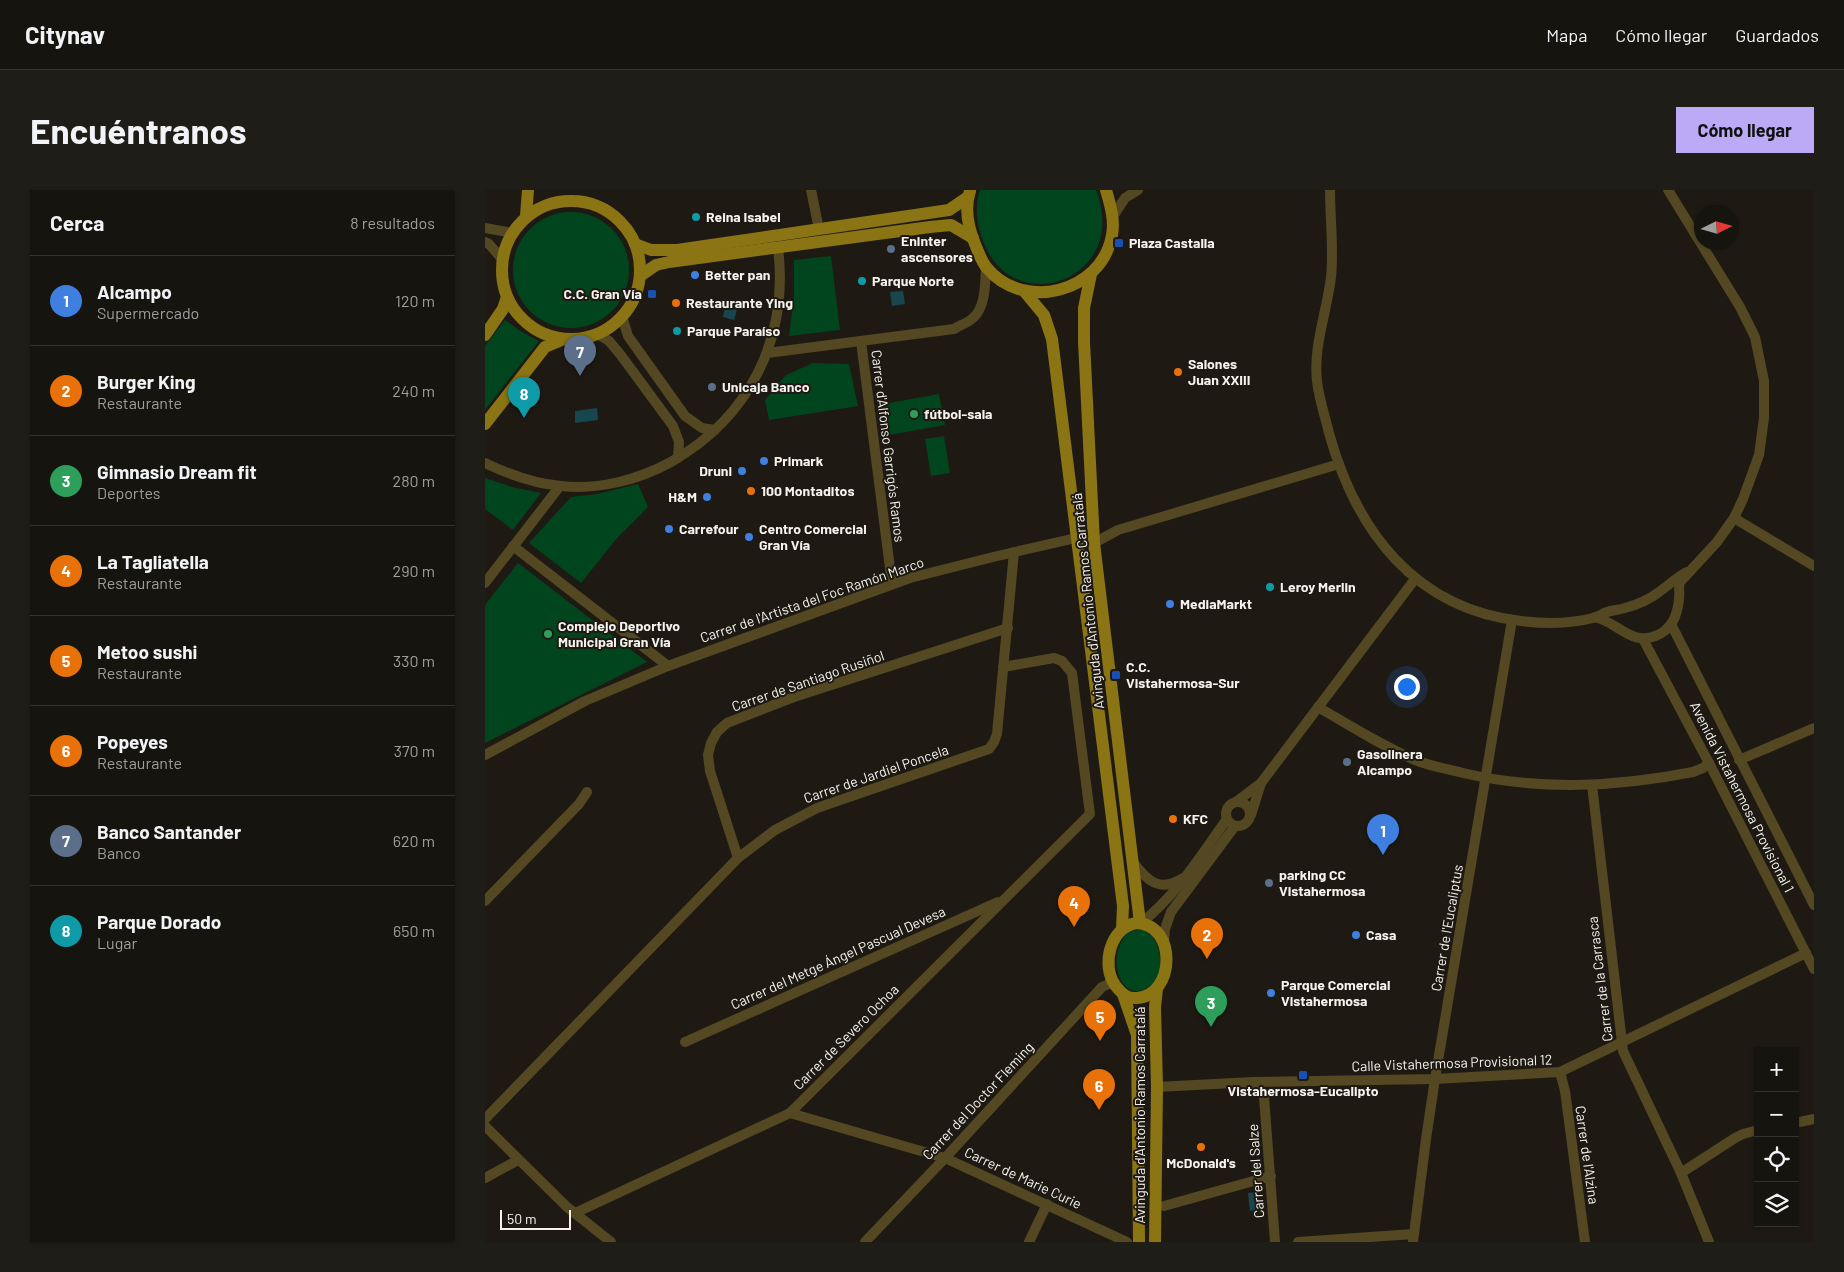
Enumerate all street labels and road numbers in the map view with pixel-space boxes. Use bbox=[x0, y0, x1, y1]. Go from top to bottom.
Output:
street label: Carrer d'Alfonso Garrigós Ramos bbox=[868, 349, 909, 543]
street label: Avinguda d'Antonio Ramos Carratalá bbox=[1068, 492, 1107, 710]
street label: Carrer de l'Artista del Foc Ramón Marco bbox=[698, 553, 926, 646]
street label: Carrer de Santiago Rusiñol bbox=[729, 646, 886, 715]
street label: Avenida Vistahermosa Provisional 1 bbox=[1687, 699, 1798, 895]
street label: Carrer de Jardiel Poncela bbox=[801, 741, 951, 806]
street label: Carrer de l'Eucaliptus bbox=[1427, 863, 1466, 993]
street label: Carrer del Metge Ángel Pascual Devesa bbox=[728, 902, 948, 1013]
street label: Carrer de la Carrasca bbox=[1583, 915, 1616, 1043]
street label: Carrer de Severo Ochoa bbox=[789, 980, 902, 1093]
street label: Avinguda d'Antonio Ramos Carratalá bbox=[1131, 1006, 1148, 1224]
street label: Carrer del Doctor Fleming bbox=[919, 1038, 1037, 1163]
street label: Calle Vistahermosa Provisional 12 bbox=[1351, 1051, 1553, 1074]
street label: Carrer de l'Alzina bbox=[1572, 1105, 1603, 1205]
street label: Carrer del Salze bbox=[1244, 1123, 1267, 1219]
street label: Carrer de Marie Curie bbox=[962, 1143, 1084, 1212]

